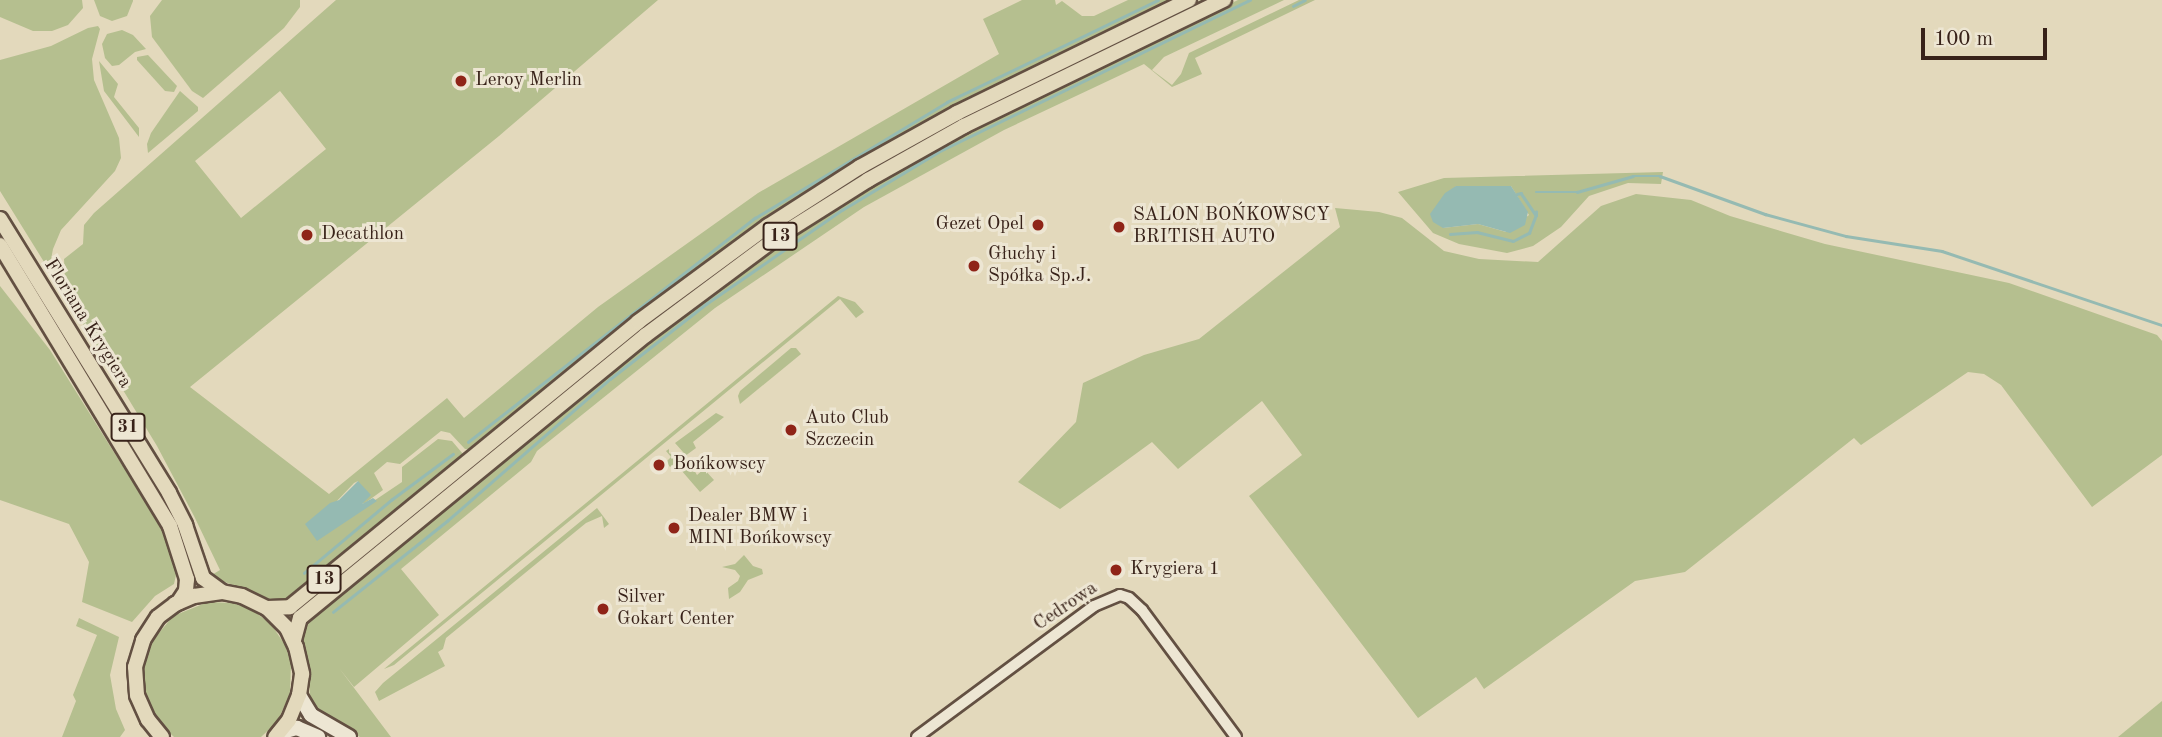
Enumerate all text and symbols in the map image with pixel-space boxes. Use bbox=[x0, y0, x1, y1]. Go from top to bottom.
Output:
scale bar bbox=[1924, 14, 2050, 58]
text: 100 m bbox=[1934, 29, 1993, 50]
place label: Leroy Merlin bbox=[475, 70, 582, 92]
marker: Leroy Merlin bbox=[453, 73, 469, 89]
place label: SALON BOŃKOWSCY BRITISH AUTO bbox=[1133, 205, 1330, 249]
place label: Gezet Opel bbox=[935, 214, 1024, 236]
marker: Gezet Opel bbox=[1030, 217, 1046, 233]
marker: SALON BOŃKOWSCY BRITISH AUTO bbox=[1111, 219, 1127, 235]
road number: 13 bbox=[762, 222, 798, 250]
place label: Decathlon bbox=[321, 224, 404, 246]
marker: Decathlon bbox=[299, 227, 315, 243]
place label: Głuchy i Spółka Sp.J. bbox=[988, 244, 1091, 288]
street label: Floriana Krygiera bbox=[38, 255, 136, 393]
marker: Głuchy i Spółka Sp.J. bbox=[966, 258, 982, 274]
place label: Auto Club Szczecin bbox=[805, 408, 889, 452]
road number: 31 bbox=[110, 412, 146, 442]
marker: Auto Club Szczecin bbox=[783, 422, 799, 438]
place label: Bońkowscy bbox=[673, 454, 766, 476]
marker: Bońkowscy bbox=[651, 457, 667, 473]
place label: Dealer BMW i MINI Bońkowscy bbox=[688, 506, 832, 550]
marker: Dealer BMW i MINI Bońkowscy bbox=[666, 520, 682, 536]
place label: Krygiera 1 bbox=[1130, 559, 1220, 581]
marker: Krygiera 1 bbox=[1108, 562, 1124, 578]
road number: 13 bbox=[306, 564, 342, 594]
street label: Cedrowa bbox=[1030, 577, 1102, 637]
place label: Silver Gokart Center bbox=[617, 587, 734, 631]
marker: Silver Gokart Center bbox=[595, 601, 611, 617]

